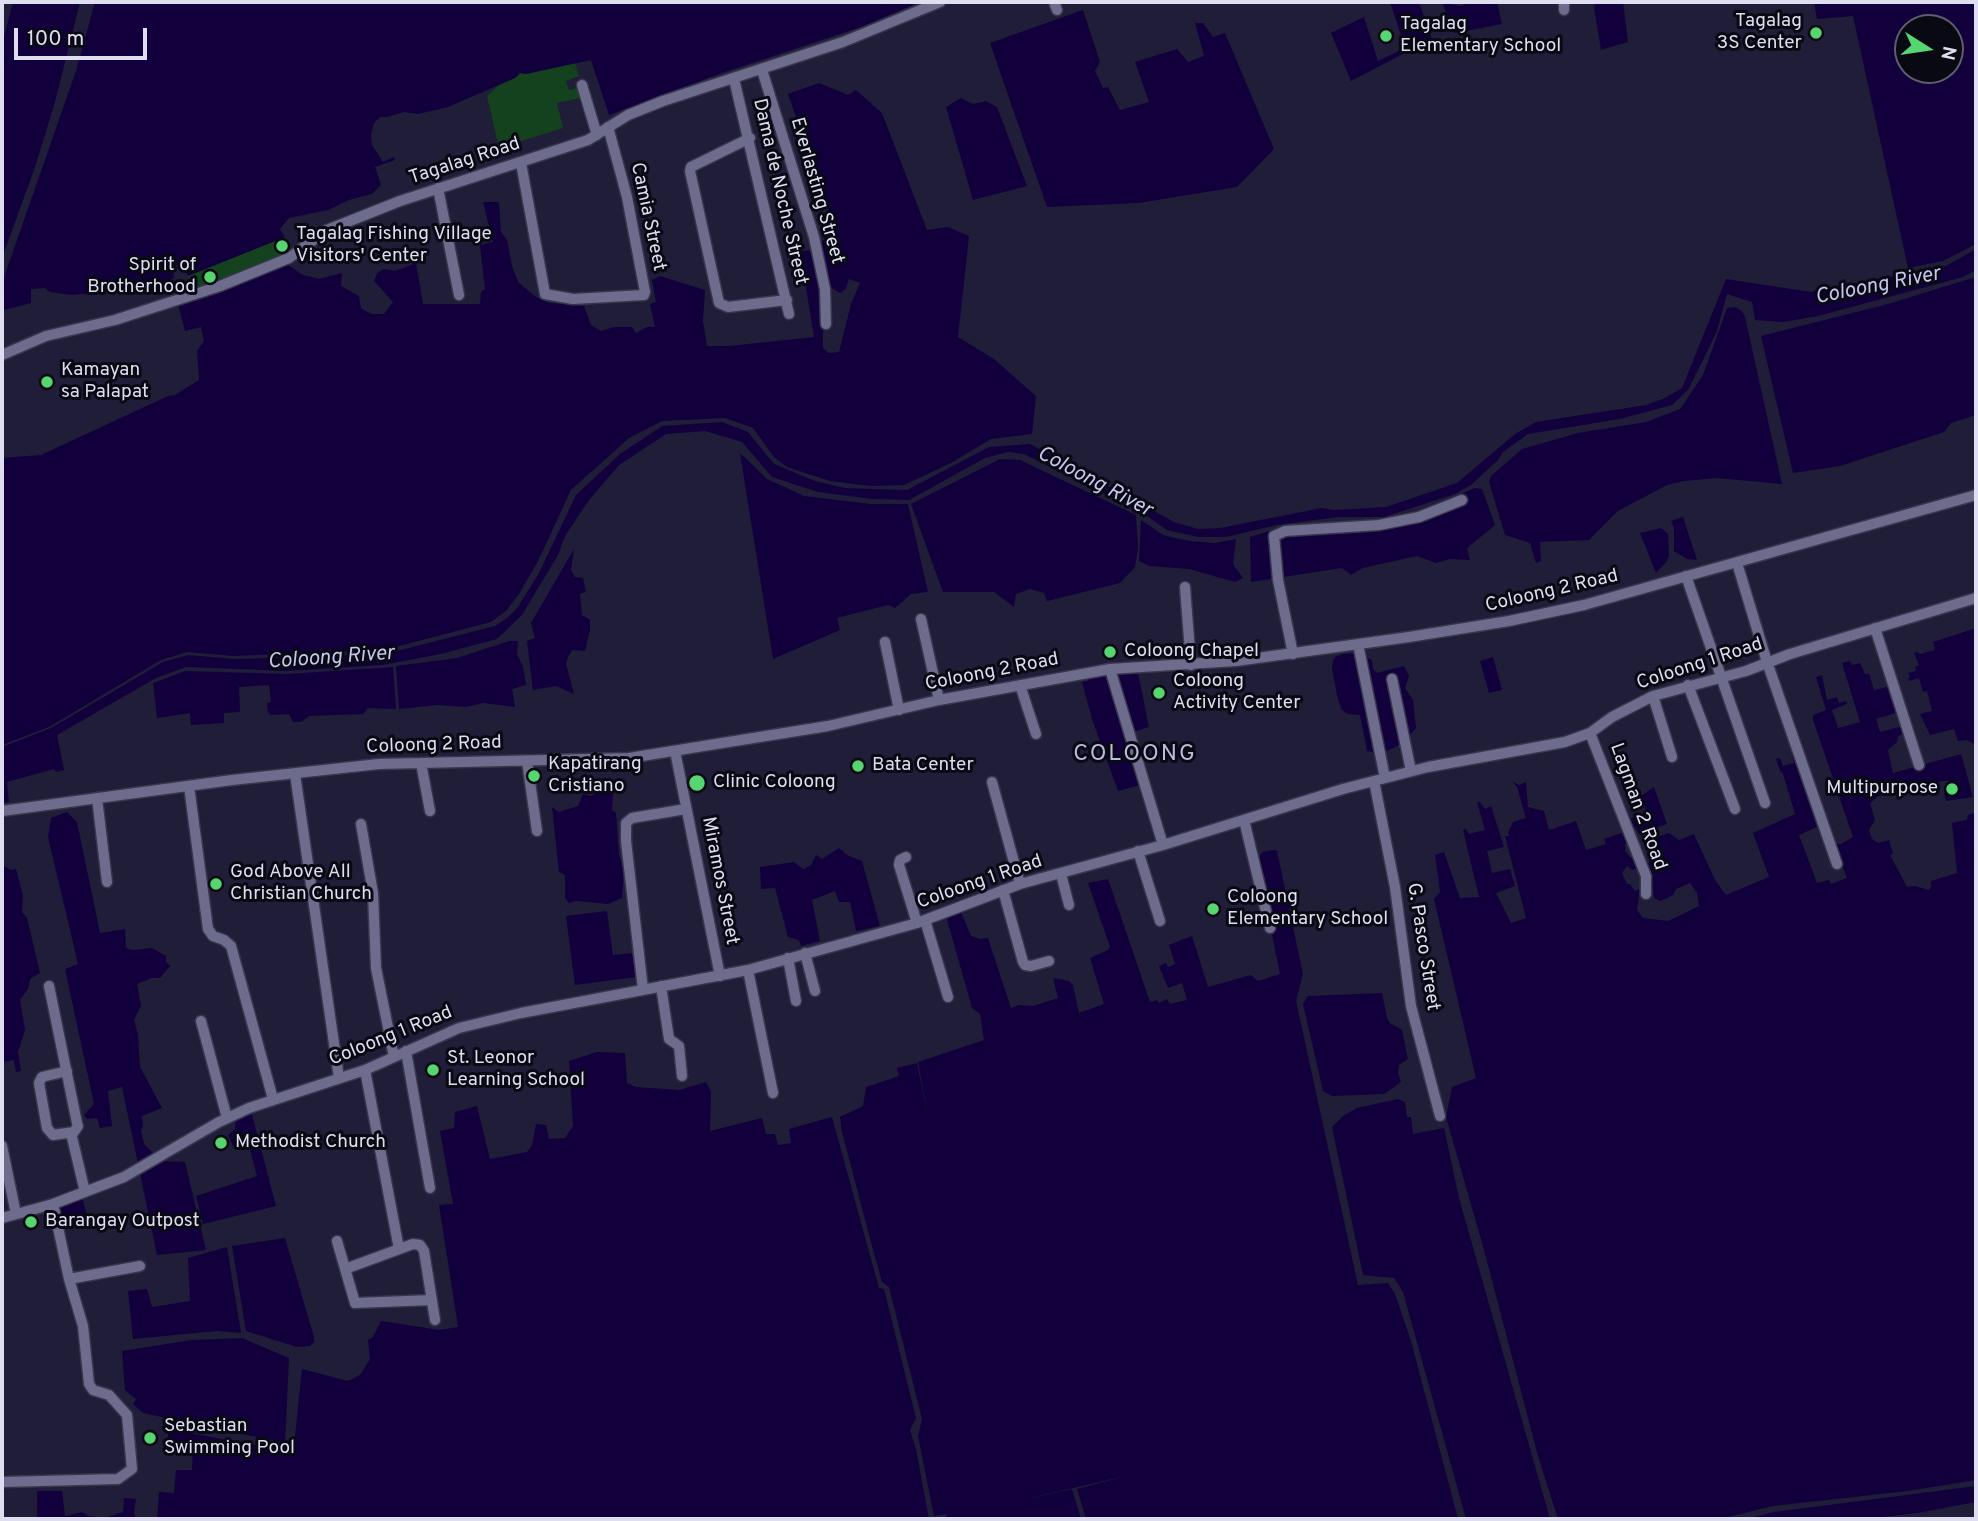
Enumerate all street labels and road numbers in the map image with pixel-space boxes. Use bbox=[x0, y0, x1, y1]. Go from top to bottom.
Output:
street label: Dama de Noche Street bbox=[746, 97, 812, 287]
street label: Everlasting Street bbox=[784, 115, 848, 267]
street label: Tagalag Road bbox=[407, 133, 523, 191]
street label: Camia Street bbox=[624, 161, 670, 273]
street label: Coloong 2 Road bbox=[1483, 566, 1621, 618]
street label: Coloong 1 Road bbox=[1634, 634, 1766, 696]
street label: Coloong 2 Road bbox=[923, 649, 1061, 697]
street label: Coloong 2 Road bbox=[366, 732, 502, 760]
street label: Lagman 2 Road bbox=[1603, 740, 1671, 874]
street label: Miramos Street bbox=[695, 815, 743, 947]
street label: Coloong 1 Road bbox=[914, 851, 1046, 915]
street label: G. Pasco Street bbox=[1401, 881, 1443, 1013]
street label: Coloong 1 Road bbox=[326, 1002, 456, 1072]

